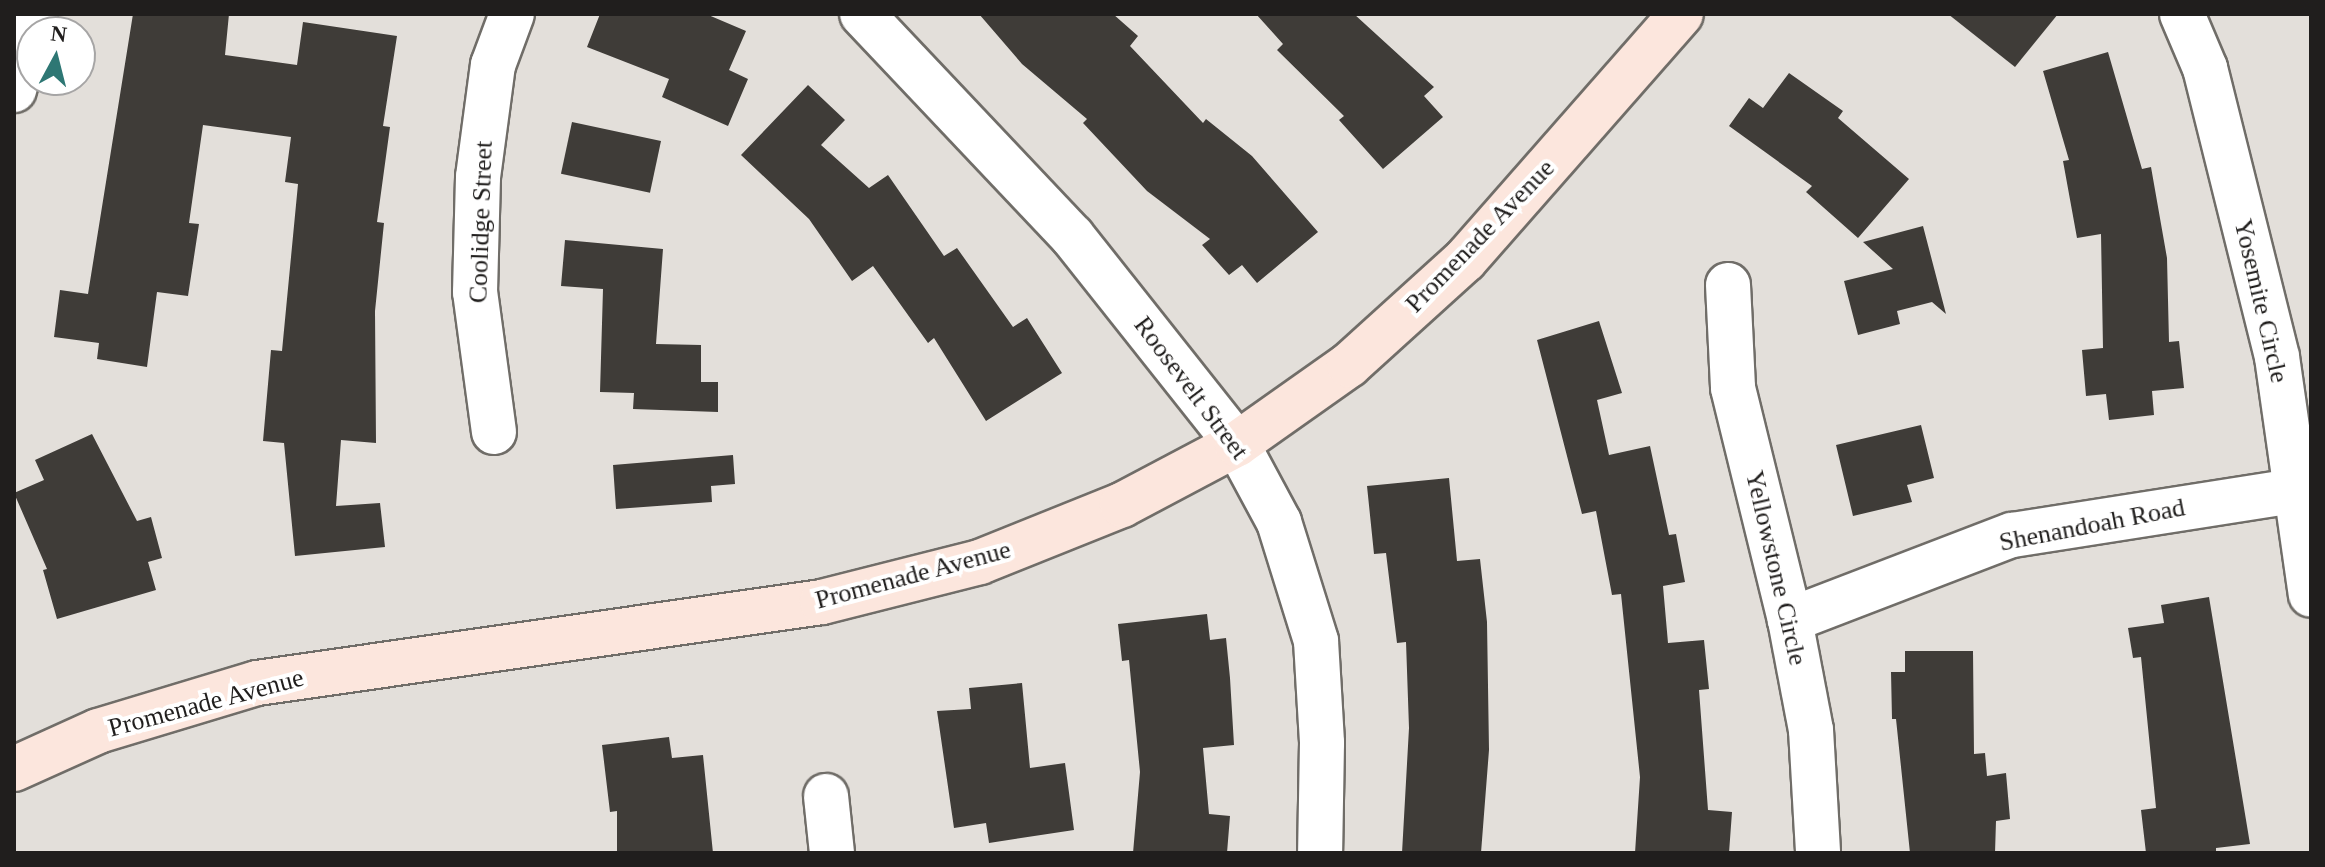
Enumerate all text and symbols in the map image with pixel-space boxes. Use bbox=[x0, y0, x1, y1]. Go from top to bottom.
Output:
north arrow bbox=[16, 16, 96, 96]
text: N bbox=[49, 20, 68, 47]
street label: Coolidge Street bbox=[463, 140, 499, 304]
street label: Promenade Avenue bbox=[1398, 152, 1562, 320]
street label: Yosemite Circle bbox=[2227, 216, 2295, 386]
street label: Roosevelt Street bbox=[1127, 310, 1255, 466]
street label: Yellowstone Circle bbox=[1738, 468, 1814, 668]
street label: Shenandoah Road bbox=[1997, 492, 2187, 558]
street label: Promenade Avenue bbox=[811, 534, 1015, 616]
street label: Promenade Avenue bbox=[104, 662, 308, 744]

